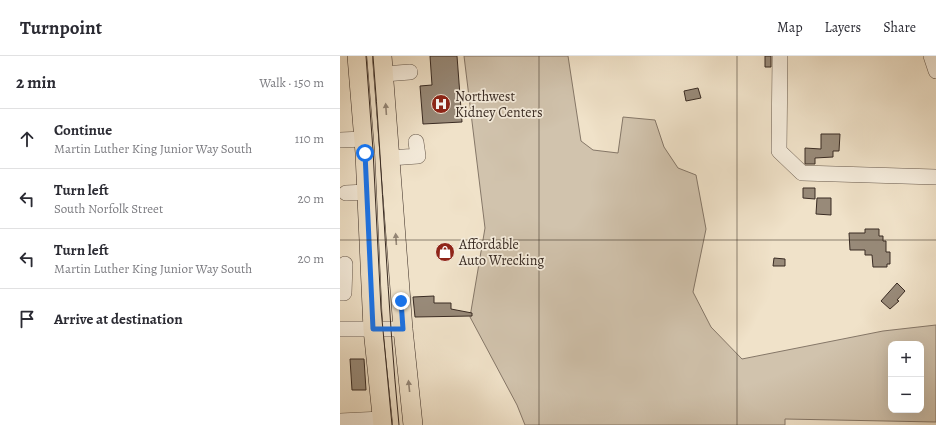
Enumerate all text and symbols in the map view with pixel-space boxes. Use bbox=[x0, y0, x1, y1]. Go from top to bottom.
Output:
text: Turnpoint bbox=[20, 15, 102, 41]
text: Map bbox=[777, 18, 803, 37]
text: Layers bbox=[825, 18, 861, 37]
text: Share bbox=[883, 18, 916, 37]
text: 2 min bbox=[16, 71, 56, 94]
text: Walk · 150 m bbox=[259, 74, 324, 91]
place label: Northwest Kidney Centers bbox=[455, 87, 543, 122]
hospital icon: Northwest Kidney Centers bbox=[430, 93, 452, 115]
one-way arrow bbox=[383, 103, 390, 115]
text: Continue bbox=[54, 120, 112, 140]
icon: ahead bbox=[16, 128, 38, 150]
text: 110 m bbox=[295, 130, 324, 147]
text: Martin Luther King Junior Way South bbox=[54, 140, 252, 157]
route start bbox=[356, 144, 374, 162]
text: Turn left bbox=[54, 180, 109, 200]
icon: left bbox=[16, 188, 38, 210]
text: 20 m bbox=[298, 190, 324, 207]
text: South Norfolk Street bbox=[54, 200, 163, 217]
one-way arrow bbox=[393, 233, 400, 245]
place label: Affordable Auto Wrecking bbox=[458, 235, 544, 270]
text: Turn left bbox=[54, 240, 109, 260]
shop icon: Affordable Auto Wrecking bbox=[434, 241, 456, 263]
icon: left bbox=[16, 248, 38, 270]
text: 20 m bbox=[298, 250, 324, 267]
text: Martin Luther King Junior Way South bbox=[54, 260, 252, 277]
route end bbox=[392, 292, 410, 310]
icon: arrive bbox=[16, 308, 38, 330]
text: Arrive at destination bbox=[54, 309, 183, 329]
map controls bbox=[888, 341, 924, 413]
button: + bbox=[888, 341, 924, 377]
button: − bbox=[888, 377, 924, 413]
one-way arrow bbox=[405, 380, 412, 392]

